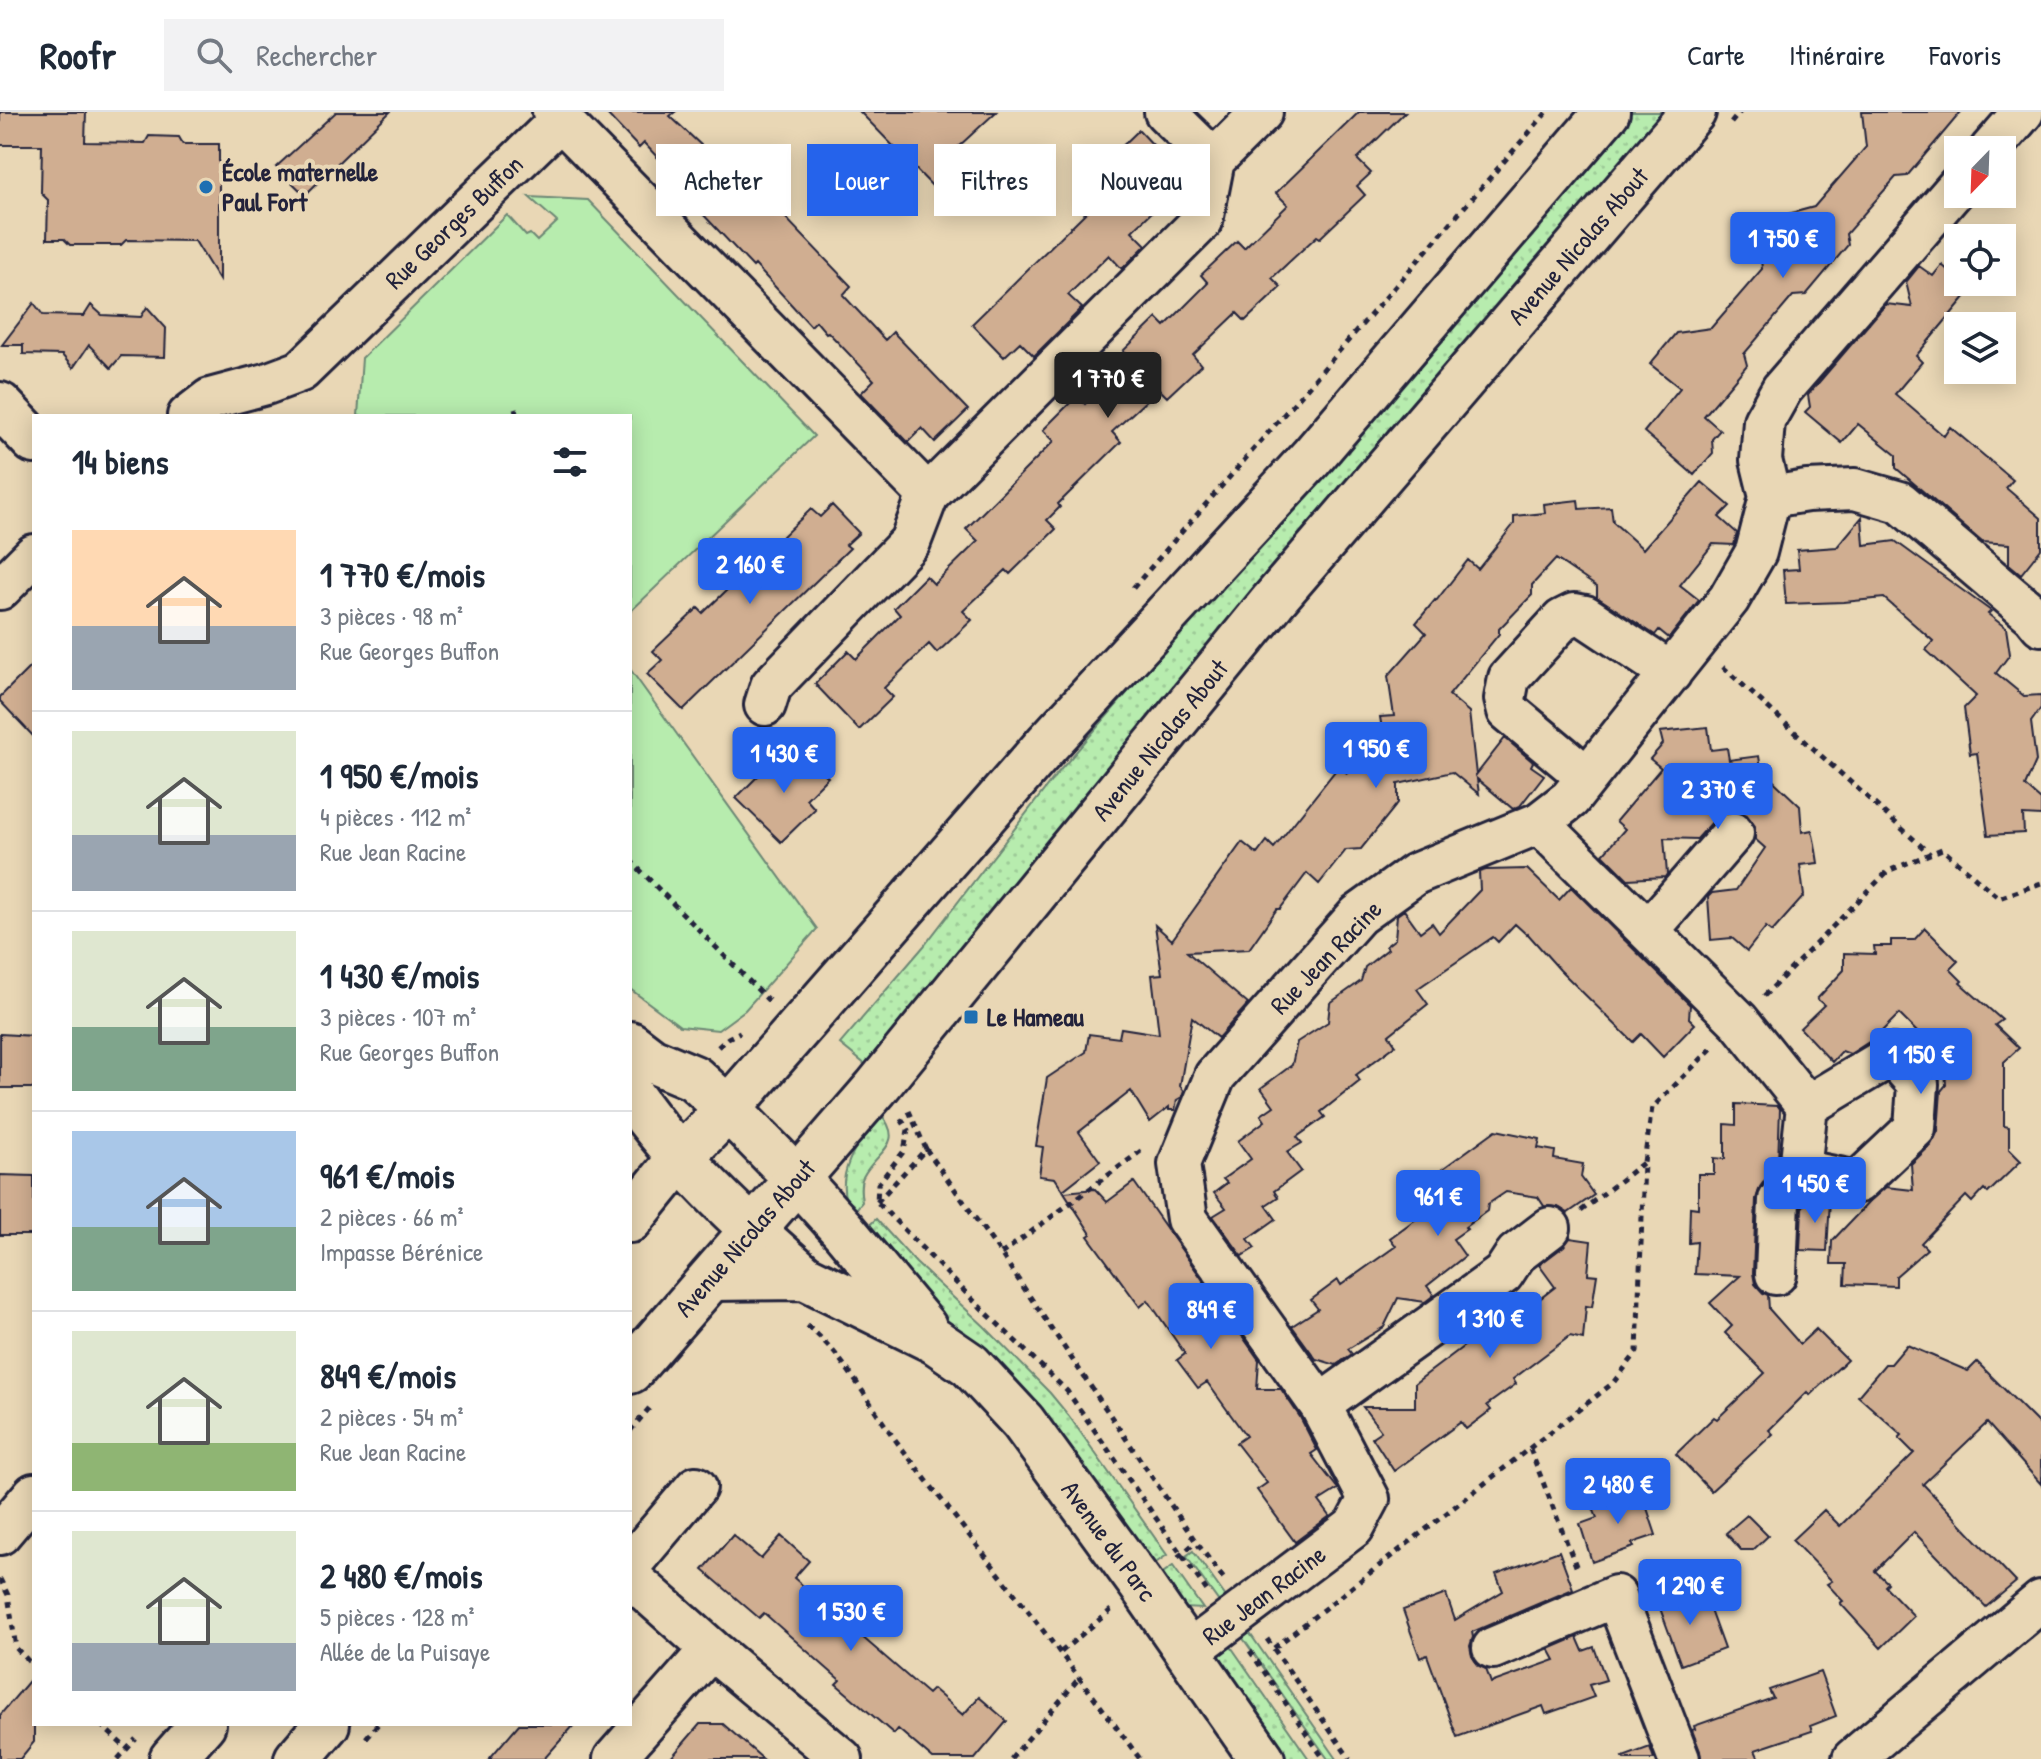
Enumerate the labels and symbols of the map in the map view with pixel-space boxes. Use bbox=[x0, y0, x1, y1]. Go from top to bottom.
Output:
north arrow bbox=[1944, 136, 2016, 208]
street label: Rue Georges Buffon bbox=[377, 147, 530, 296]
place label: École maternelle Paul Fort bbox=[222, 154, 379, 219]
street label: Avenue Nicolas About bbox=[1499, 159, 1657, 332]
marker: École maternelle Paul Fort bbox=[197, 178, 215, 196]
pin: 1 750 € bbox=[1709, 212, 1857, 280]
pin: 1 770 € bbox=[1034, 352, 1182, 420]
pin: 2 160 € bbox=[676, 538, 824, 606]
street label: Avenue Nicolas About bbox=[1084, 651, 1236, 828]
pin: 1 950 € bbox=[1302, 722, 1450, 790]
pin: 1 430 € bbox=[710, 727, 858, 795]
pin: 2 370 € bbox=[1644, 763, 1792, 831]
street label: Rue Jean Racine bbox=[1262, 892, 1389, 1021]
place label: Le Hameau bbox=[987, 999, 1085, 1034]
marker: Le Hameau bbox=[962, 1008, 980, 1026]
pin: 1 150 € bbox=[1847, 1028, 1995, 1096]
street label: Avenue Nicolas About bbox=[666, 1151, 824, 1324]
pin: 1 450 € bbox=[1741, 1157, 1889, 1225]
pin: 961 € bbox=[1382, 1170, 1494, 1238]
pin: 849 € bbox=[1155, 1283, 1267, 1351]
pin: 1 310 € bbox=[1416, 1292, 1564, 1360]
pin: 2 480 € bbox=[1544, 1458, 1692, 1526]
street label: Avenue du Parc bbox=[1054, 1473, 1165, 1608]
street label: Rue Jean Racine bbox=[1195, 1537, 1333, 1653]
pin: 1 290 € bbox=[1616, 1559, 1764, 1627]
pin: 1 530 € bbox=[777, 1585, 925, 1653]

